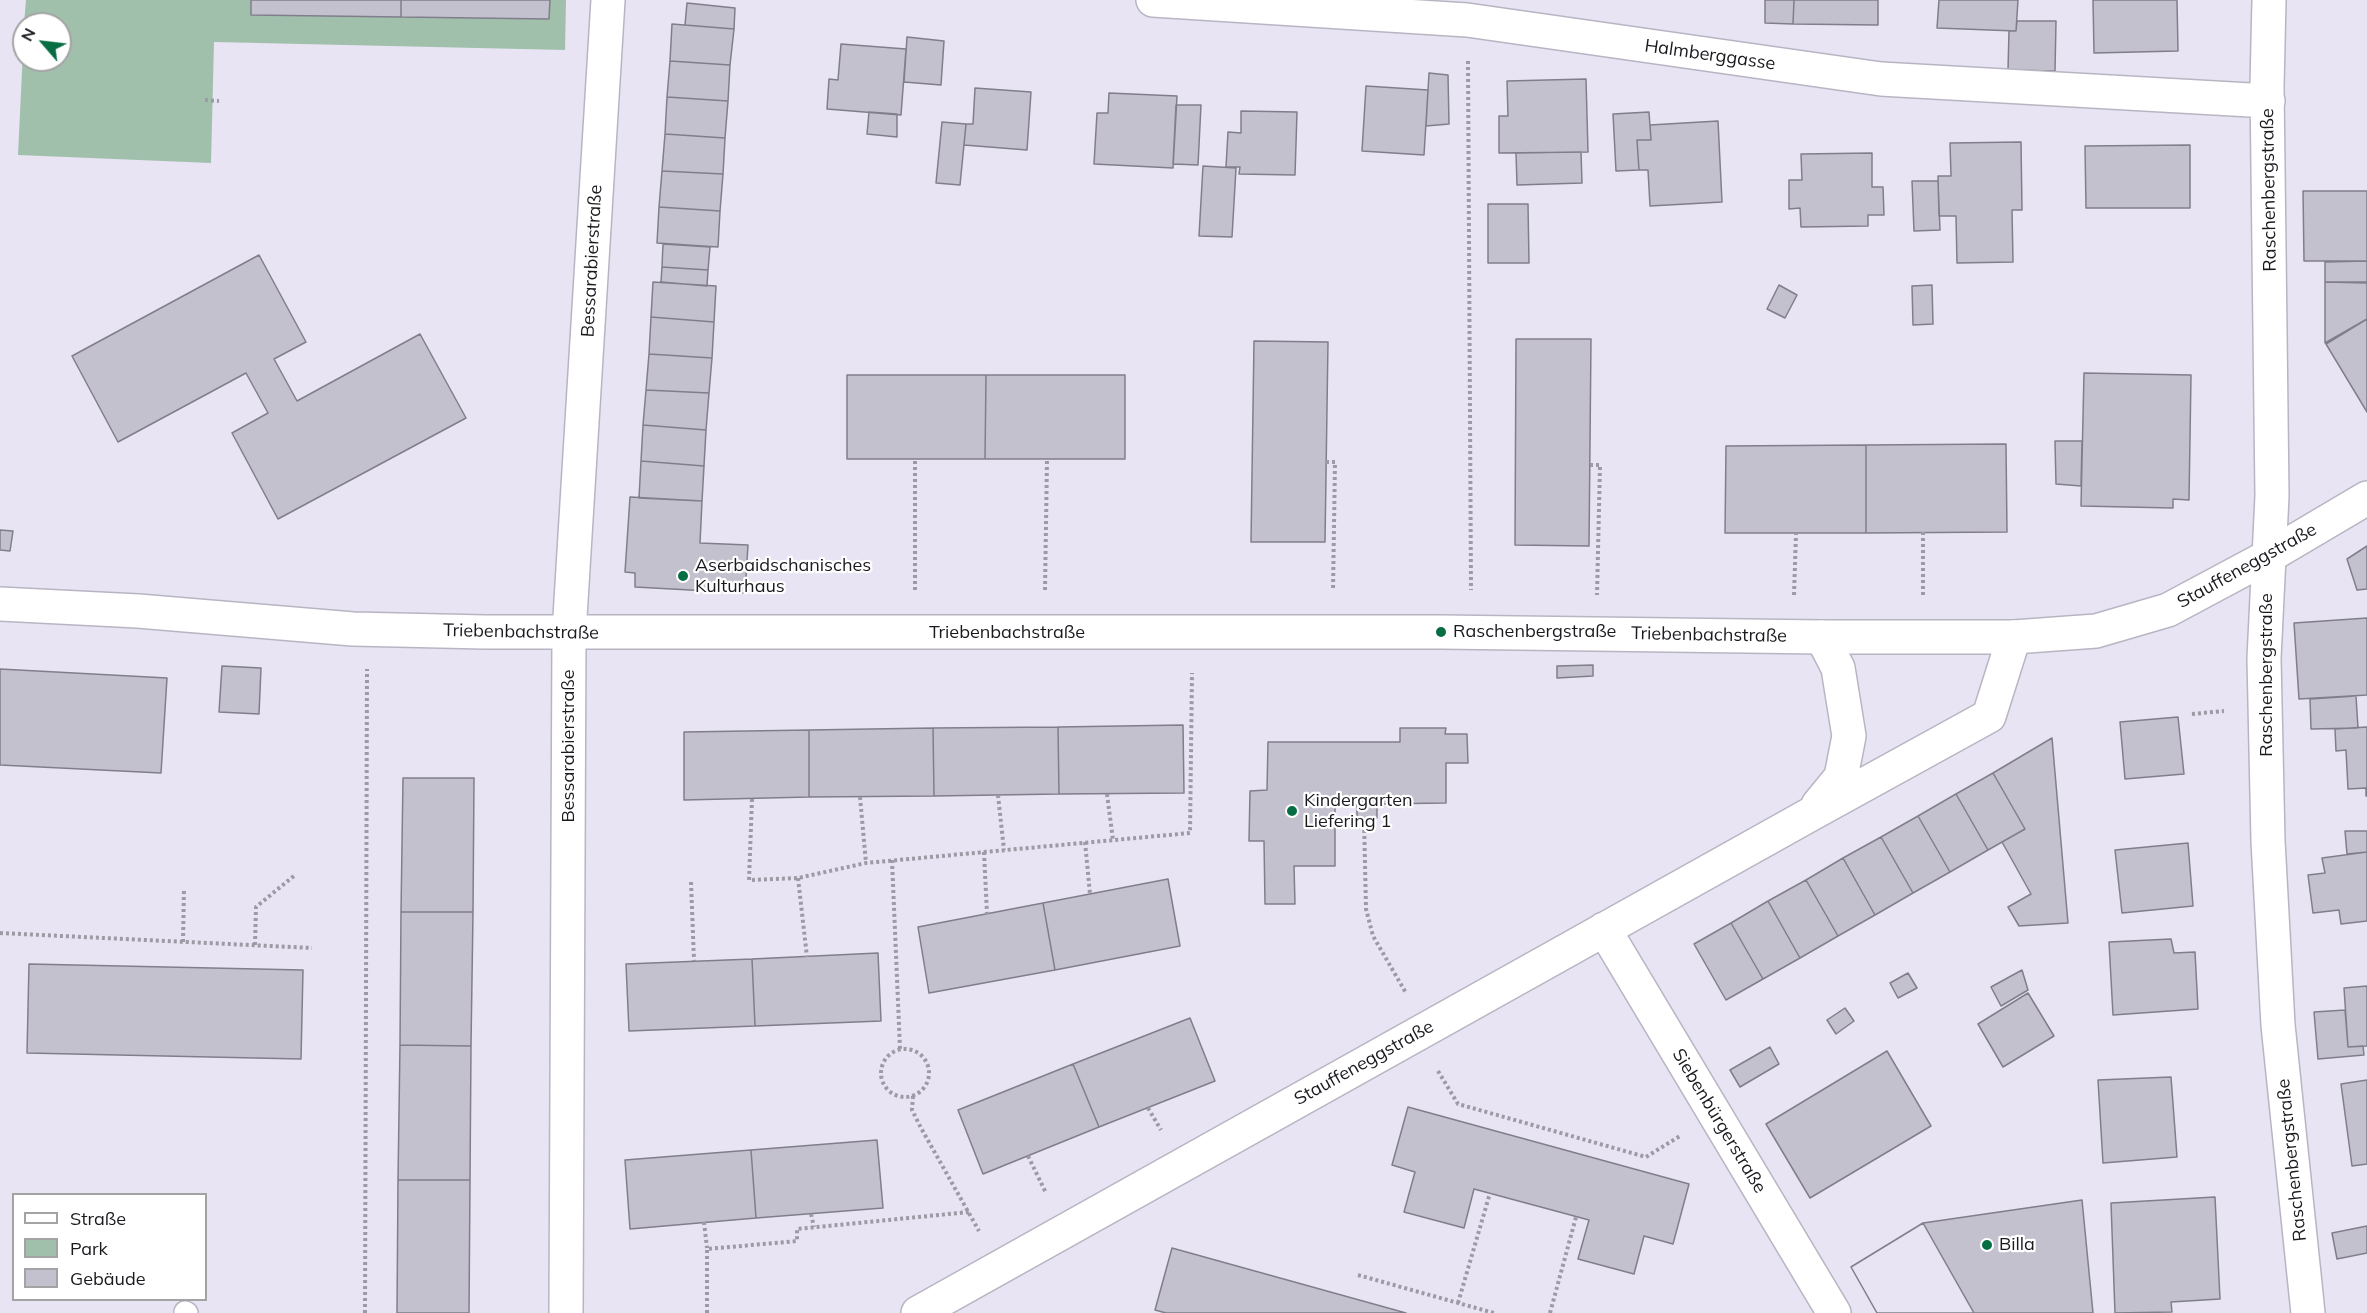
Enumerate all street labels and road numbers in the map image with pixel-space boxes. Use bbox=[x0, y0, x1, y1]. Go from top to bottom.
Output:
street label: Halmberggasse bbox=[1643, 35, 1777, 75]
street label: Raschenbergstraße bbox=[2257, 108, 2281, 272]
street label: Bessarabierstraße bbox=[577, 184, 607, 338]
street label: Stauffeneggstraße bbox=[2174, 519, 2320, 613]
street label: Raschenbergstraße bbox=[2256, 593, 2278, 757]
street label: Triebenbachstraße bbox=[443, 620, 599, 644]
street label: Triebenbachstraße bbox=[929, 622, 1085, 644]
street label: Triebenbachstraße bbox=[1631, 623, 1787, 647]
street label: Bessarabierstraße bbox=[558, 670, 580, 822]
street label: Stauffeneggstraße bbox=[1291, 1016, 1437, 1110]
street label: Siebenbürgerstraße bbox=[1667, 1045, 1771, 1197]
street label: Raschenbergstraße bbox=[2273, 1078, 2311, 1242]

